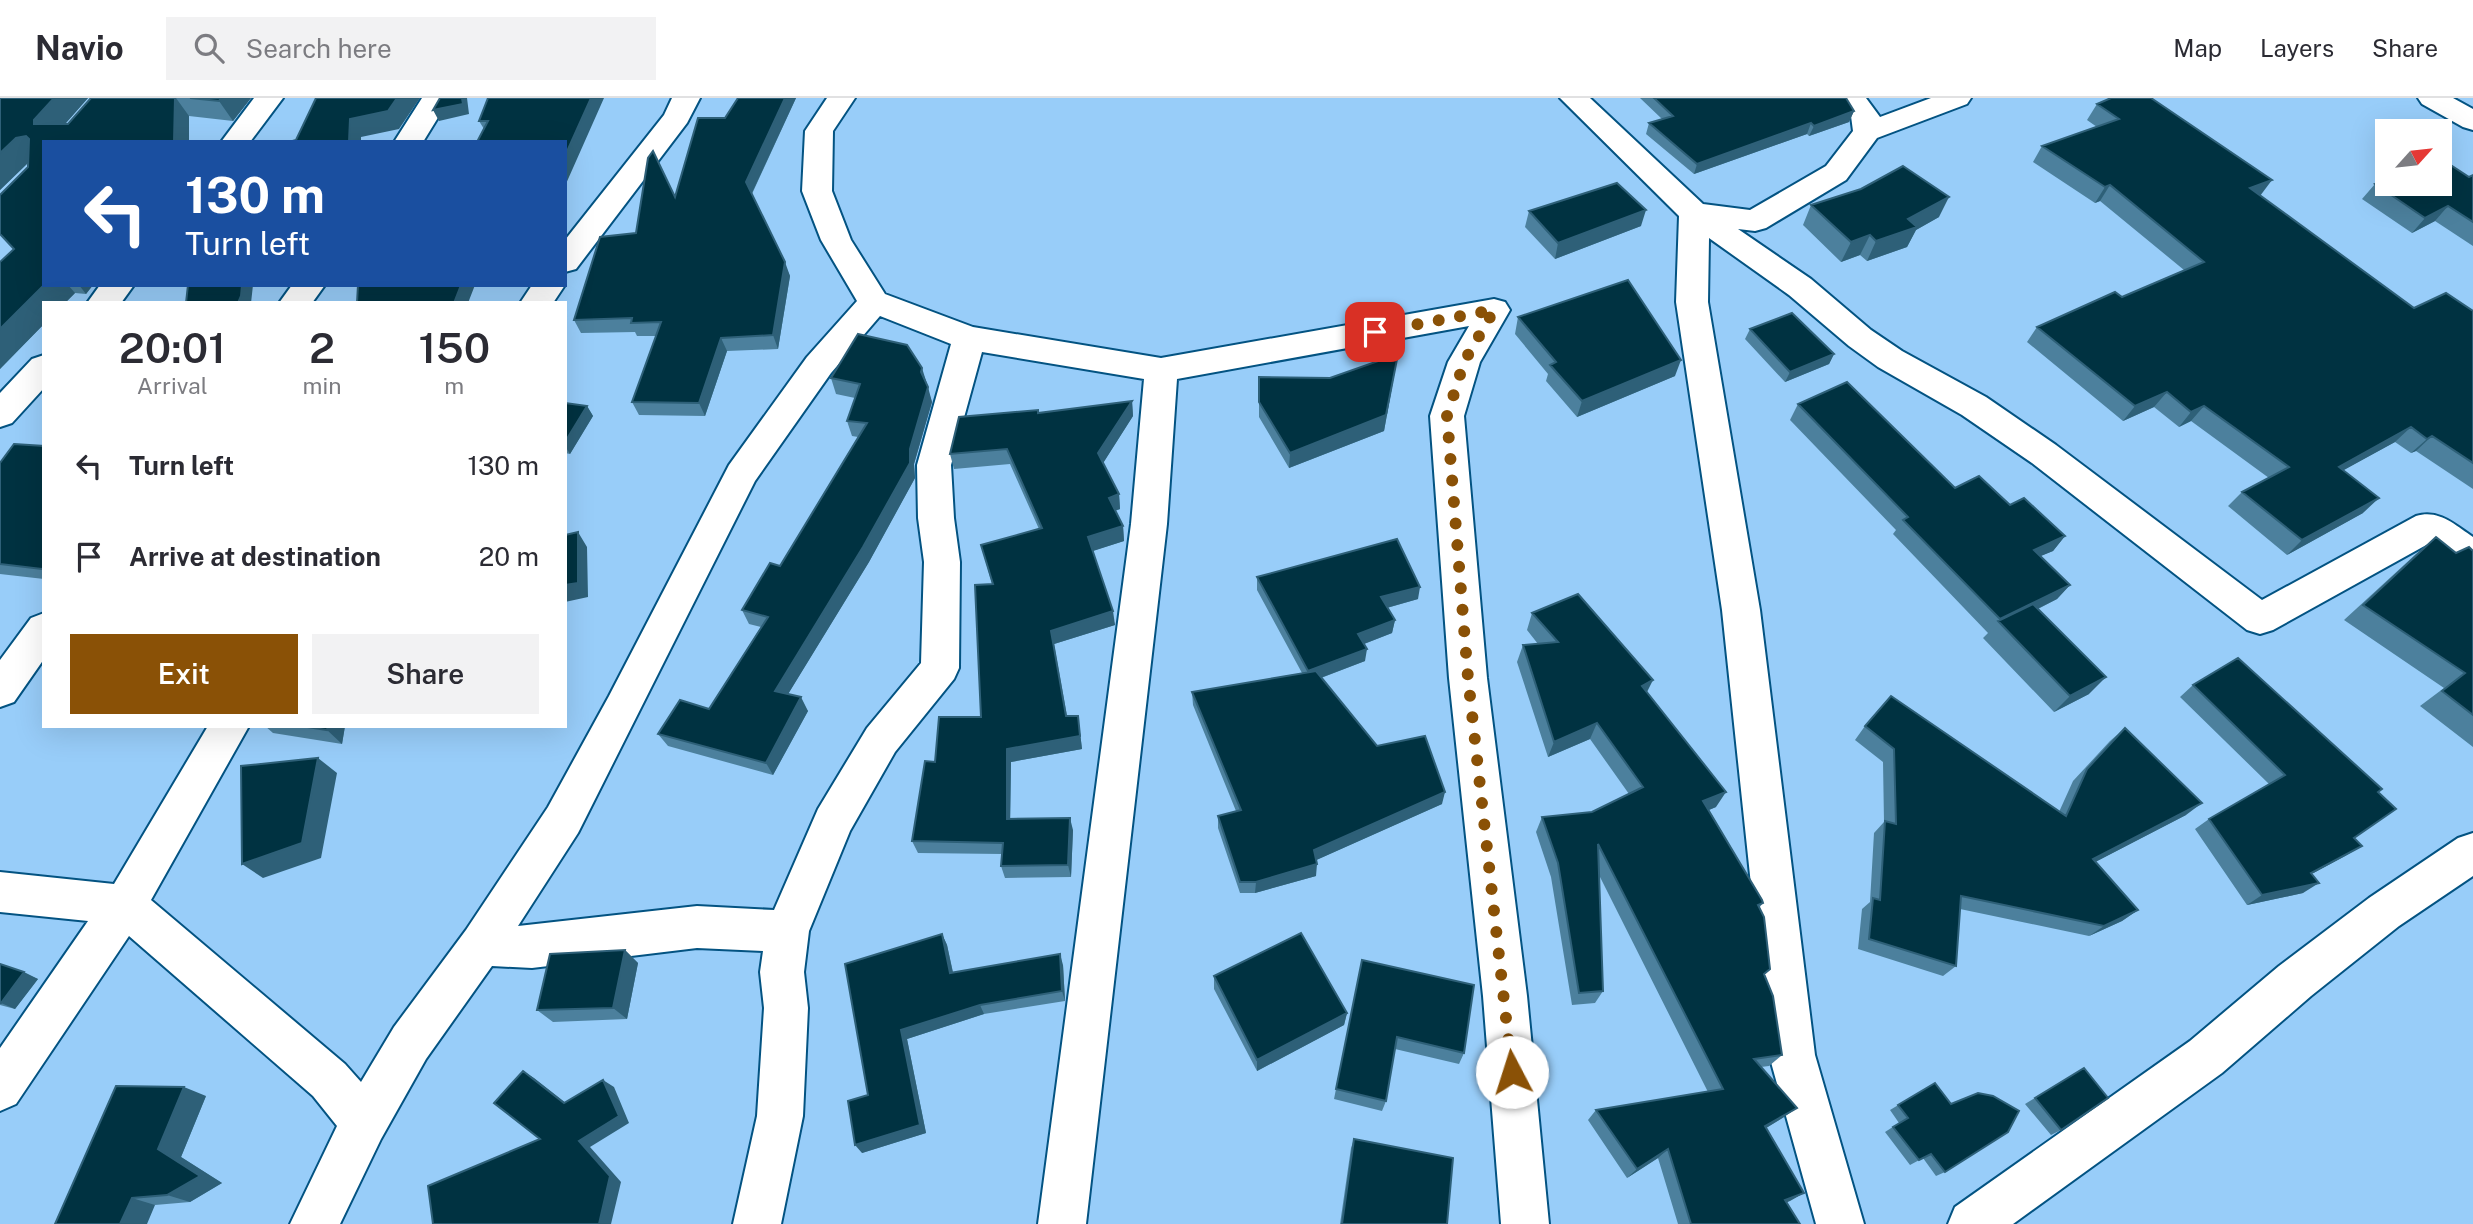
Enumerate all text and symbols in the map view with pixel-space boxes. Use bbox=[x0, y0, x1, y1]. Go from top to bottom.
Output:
search box bbox=[166, 17, 656, 80]
text: Navio bbox=[35, 29, 124, 67]
icon: search bbox=[190, 29, 228, 67]
text: Search here bbox=[246, 33, 392, 64]
text: Map bbox=[2173, 34, 2222, 62]
text: Layers bbox=[2260, 34, 2334, 62]
text: Share bbox=[2372, 34, 2438, 62]
north arrow bbox=[2375, 119, 2452, 196]
map controls bbox=[2375, 119, 2452, 196]
text: 130 m bbox=[185, 166, 325, 224]
icon: left bbox=[70, 168, 161, 259]
text: Turn left bbox=[185, 225, 310, 262]
pin bbox=[1345, 302, 1405, 362]
icon: arrive bbox=[1356, 313, 1394, 351]
text: 20:01 bbox=[119, 323, 226, 372]
text: 2 bbox=[309, 323, 335, 372]
text: 150 bbox=[418, 323, 490, 372]
text: Arrival bbox=[137, 372, 208, 399]
text: min bbox=[303, 372, 342, 399]
text: m bbox=[444, 372, 464, 399]
icon: left bbox=[70, 447, 108, 485]
text: Turn left bbox=[129, 450, 234, 481]
text: 130 m bbox=[467, 450, 539, 481]
icon: arrive bbox=[70, 538, 108, 576]
text: Arrive at destination bbox=[129, 541, 381, 572]
text: 20 m bbox=[479, 541, 539, 572]
button: Exit bbox=[70, 634, 298, 714]
button: Share bbox=[312, 634, 539, 714]
position arrow bbox=[1475, 1035, 1549, 1109]

